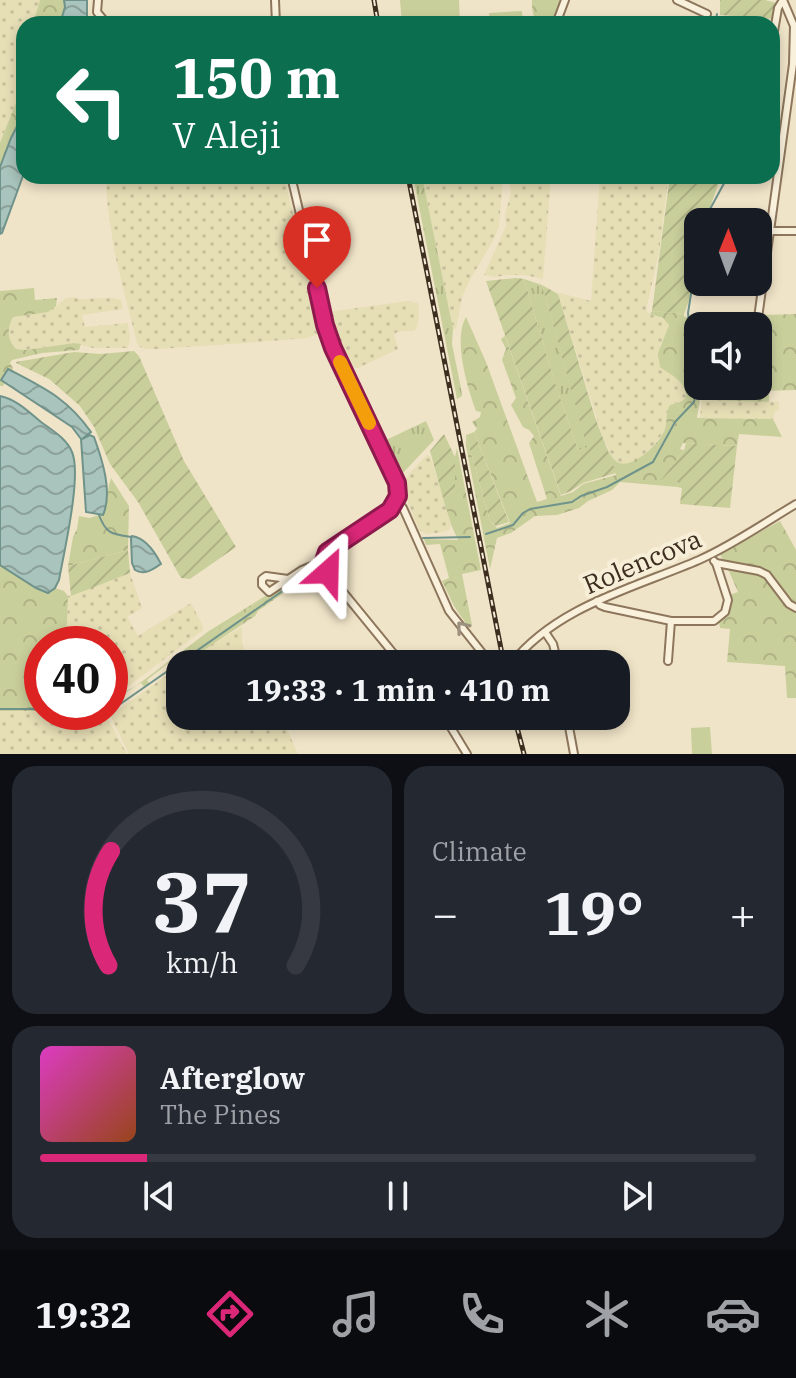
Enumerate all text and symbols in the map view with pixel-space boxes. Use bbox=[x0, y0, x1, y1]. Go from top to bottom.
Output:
text: 150 m bbox=[172, 41, 340, 113]
icon: left bbox=[40, 48, 144, 152]
text: V Aleji bbox=[172, 111, 281, 158]
pin bbox=[283, 206, 351, 288]
north arrow bbox=[684, 208, 772, 296]
map controls bbox=[684, 208, 772, 400]
icon: arrive bbox=[295, 218, 339, 262]
button: sound bbox=[684, 312, 772, 400]
street label: Rolencova bbox=[578, 521, 706, 601]
position arrow bbox=[286, 530, 370, 614]
one-way arrow bbox=[457, 622, 472, 637]
speed limit sign: 40 bbox=[24, 626, 128, 730]
text: 19:33 · 1 min · 410 m bbox=[246, 670, 550, 709]
text: Climate bbox=[432, 834, 527, 868]
text: 37 bbox=[152, 847, 252, 955]
text: 19° bbox=[544, 873, 644, 952]
text: − bbox=[432, 885, 458, 942]
text: + bbox=[730, 885, 756, 942]
text: km/h bbox=[166, 944, 238, 981]
text: Afterglow bbox=[160, 1058, 305, 1097]
text: The Pines bbox=[160, 1097, 281, 1131]
icon: previous bbox=[137, 1174, 181, 1218]
icon: pause bbox=[376, 1174, 420, 1218]
icon: next bbox=[615, 1174, 659, 1218]
icon: directions bbox=[202, 1286, 258, 1342]
icon: music bbox=[328, 1286, 384, 1342]
icon: phone bbox=[454, 1286, 510, 1342]
icon: climate bbox=[579, 1286, 635, 1342]
icon: car bbox=[705, 1286, 761, 1342]
text: 19:32 bbox=[35, 1291, 132, 1338]

